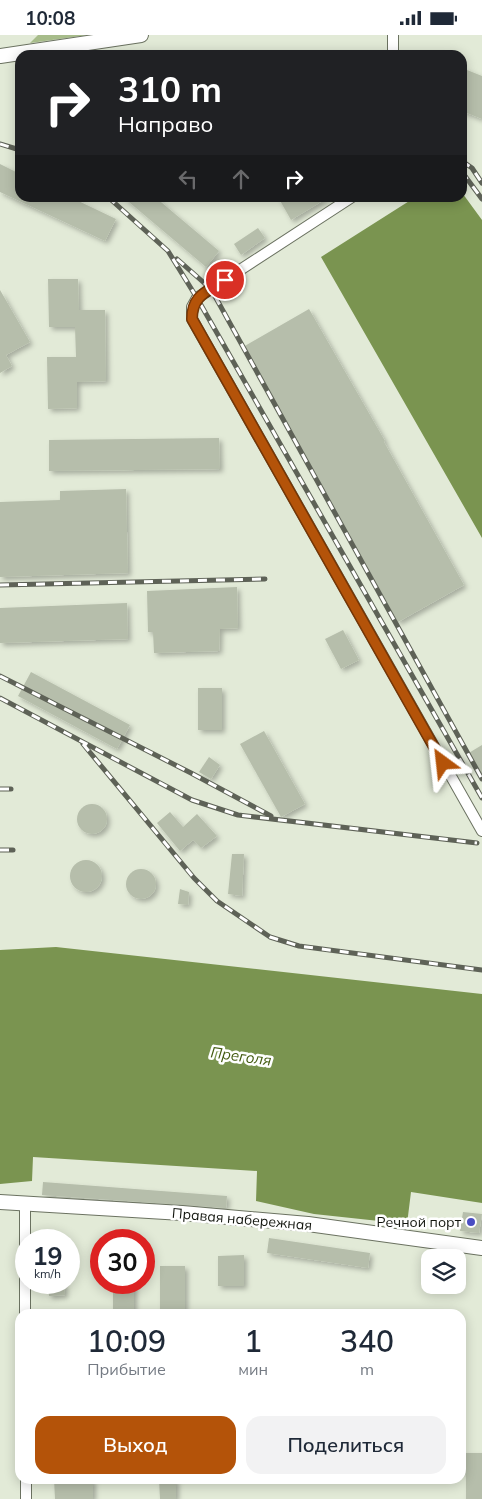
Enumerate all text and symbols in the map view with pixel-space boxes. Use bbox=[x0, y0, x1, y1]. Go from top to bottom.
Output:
text: 10:08 bbox=[25, 6, 75, 30]
text: 310 m bbox=[118, 67, 222, 111]
icon: right bbox=[35, 70, 100, 135]
text: Направо bbox=[118, 110, 213, 138]
icon: left bbox=[174, 165, 202, 193]
icon: ahead bbox=[227, 165, 255, 193]
icon: right bbox=[280, 165, 308, 193]
pin bbox=[204, 259, 246, 301]
icon: arrive bbox=[211, 266, 239, 294]
position arrow bbox=[416, 736, 468, 788]
water label: Преголя bbox=[209, 1042, 273, 1070]
street label: Правая набережная bbox=[171, 1204, 313, 1234]
place label: Речной порт bbox=[377, 1213, 462, 1231]
marker: Речной порт bbox=[465, 1216, 477, 1228]
speed limit sign: 30 bbox=[90, 1229, 155, 1294]
text: 19 bbox=[32, 1240, 63, 1271]
map controls bbox=[421, 1249, 466, 1294]
button: layers bbox=[421, 1249, 466, 1294]
text: km/h bbox=[34, 1266, 61, 1281]
text: 10:09 bbox=[87, 1322, 166, 1360]
text: 1 bbox=[244, 1322, 262, 1360]
text: 340 bbox=[340, 1322, 394, 1360]
text: Прибытие bbox=[87, 1359, 166, 1379]
text: мин bbox=[238, 1359, 268, 1379]
text: m bbox=[360, 1359, 374, 1379]
button: Выход bbox=[35, 1416, 236, 1474]
button: Поделиться bbox=[246, 1416, 446, 1474]

